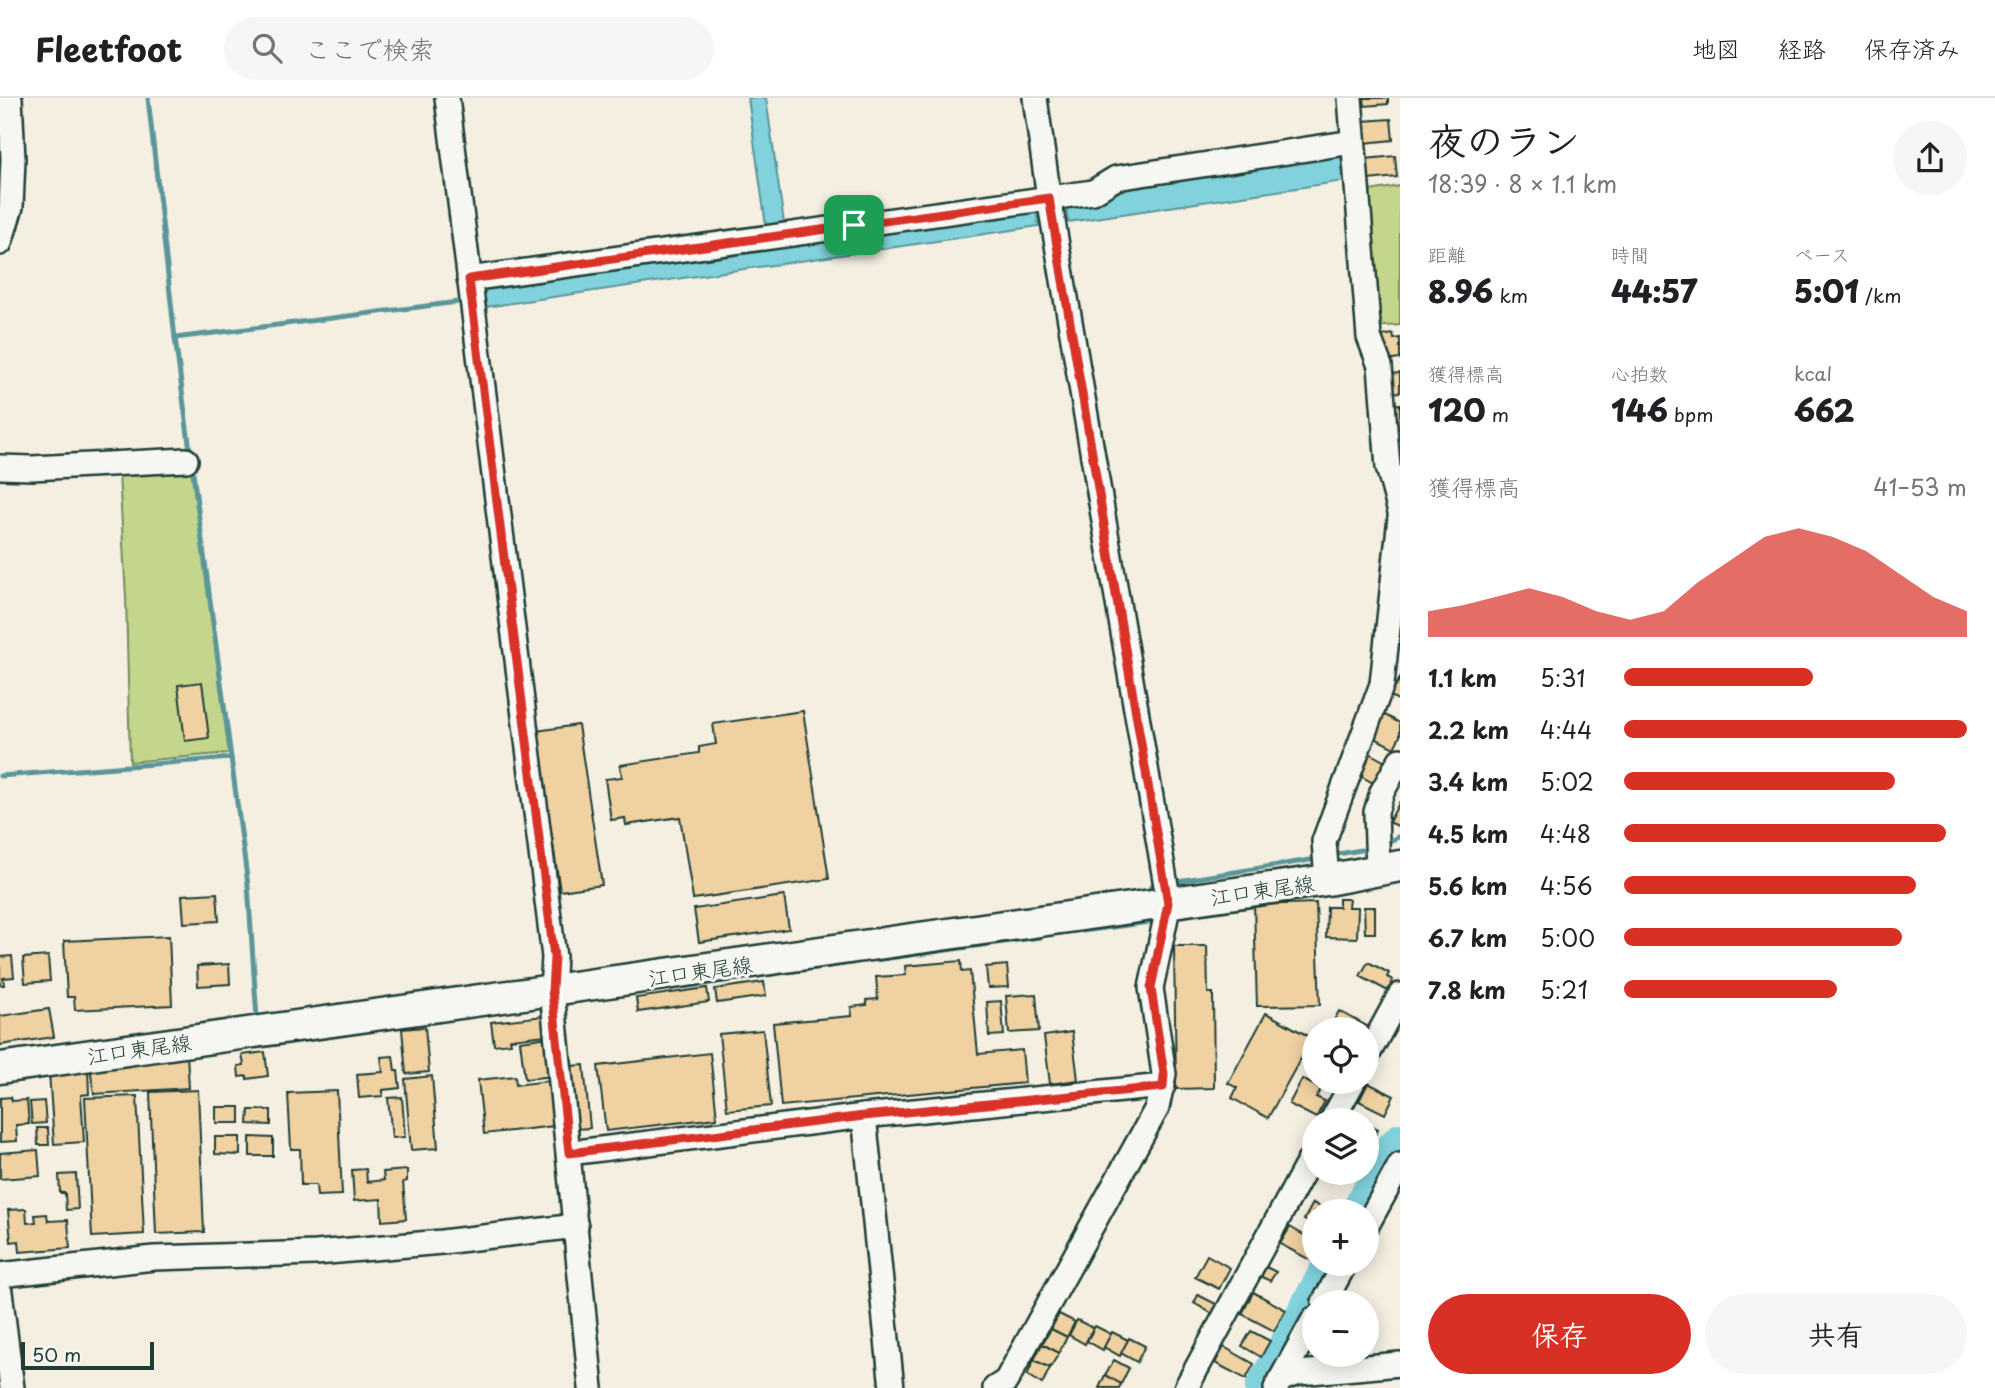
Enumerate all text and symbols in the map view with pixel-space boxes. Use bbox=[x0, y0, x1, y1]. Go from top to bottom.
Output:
search box bbox=[224, 17, 714, 80]
text: Fleetfoot bbox=[35, 23, 182, 73]
icon: search bbox=[248, 29, 286, 67]
text: ここで検索 bbox=[304, 29, 434, 68]
text: 地図 bbox=[1692, 30, 1740, 66]
text: 経路 bbox=[1778, 30, 1826, 66]
text: 保存済み bbox=[1864, 30, 1960, 66]
text: 夜のラン bbox=[1428, 111, 1580, 168]
button: share bbox=[1893, 121, 1967, 195]
text: 18:39 · 8 × 1.1 km bbox=[1428, 166, 1617, 201]
pin bbox=[824, 195, 884, 255]
icon: arrive bbox=[835, 206, 873, 244]
text: 距離 bbox=[1428, 240, 1466, 268]
text: 時間 bbox=[1611, 240, 1649, 268]
text: ペース bbox=[1794, 240, 1850, 268]
text: 8.96 bbox=[1428, 268, 1493, 313]
text: 44:57 bbox=[1611, 268, 1697, 313]
text: 5:01 bbox=[1794, 268, 1859, 313]
text: km bbox=[1493, 281, 1528, 309]
text: /km bbox=[1859, 281, 1901, 309]
text: 獲得標高 bbox=[1428, 359, 1504, 387]
text: 心拍数 bbox=[1611, 359, 1668, 387]
text: kcal bbox=[1794, 359, 1832, 387]
text: 120 bbox=[1428, 387, 1486, 432]
text: 146 bbox=[1611, 387, 1668, 432]
text: 662 bbox=[1794, 387, 1854, 432]
text: m bbox=[1486, 400, 1509, 428]
text: bpm bbox=[1668, 400, 1713, 428]
text: 獲得標高 bbox=[1428, 469, 1520, 504]
text: 41–53 m bbox=[1873, 469, 1967, 504]
text: 1.1 km bbox=[1428, 660, 1497, 695]
text: 5:31 bbox=[1540, 660, 1585, 695]
text: 2.2 km bbox=[1428, 712, 1509, 747]
text: 4:44 bbox=[1540, 712, 1592, 747]
text: 3.4 km bbox=[1428, 764, 1508, 799]
text: 5:02 bbox=[1540, 764, 1594, 799]
text: 4.5 km bbox=[1428, 816, 1508, 851]
text: 4:48 bbox=[1540, 816, 1591, 851]
street label: 江口東尾線 bbox=[1208, 866, 1316, 912]
text: 5.6 km bbox=[1428, 868, 1507, 903]
text: 4:56 bbox=[1540, 868, 1593, 903]
text: 6.7 km bbox=[1428, 920, 1507, 955]
text: 5:00 bbox=[1540, 920, 1595, 955]
street label: 江口東尾線 bbox=[646, 947, 754, 993]
text: 7.8 km bbox=[1428, 972, 1506, 1007]
text: 5:21 bbox=[1540, 972, 1588, 1007]
map controls bbox=[1302, 1017, 1379, 1367]
button: locate bbox=[1302, 1017, 1379, 1094]
street label: 江口東尾線 bbox=[85, 1025, 193, 1071]
button: layers bbox=[1302, 1108, 1379, 1185]
button: + bbox=[1302, 1199, 1379, 1276]
button: − bbox=[1302, 1290, 1379, 1367]
button: 保存 bbox=[1428, 1294, 1691, 1374]
button: 共有 bbox=[1705, 1294, 1967, 1374]
scale bar bbox=[21, 1339, 154, 1371]
text: 50 m bbox=[32, 1340, 81, 1368]

